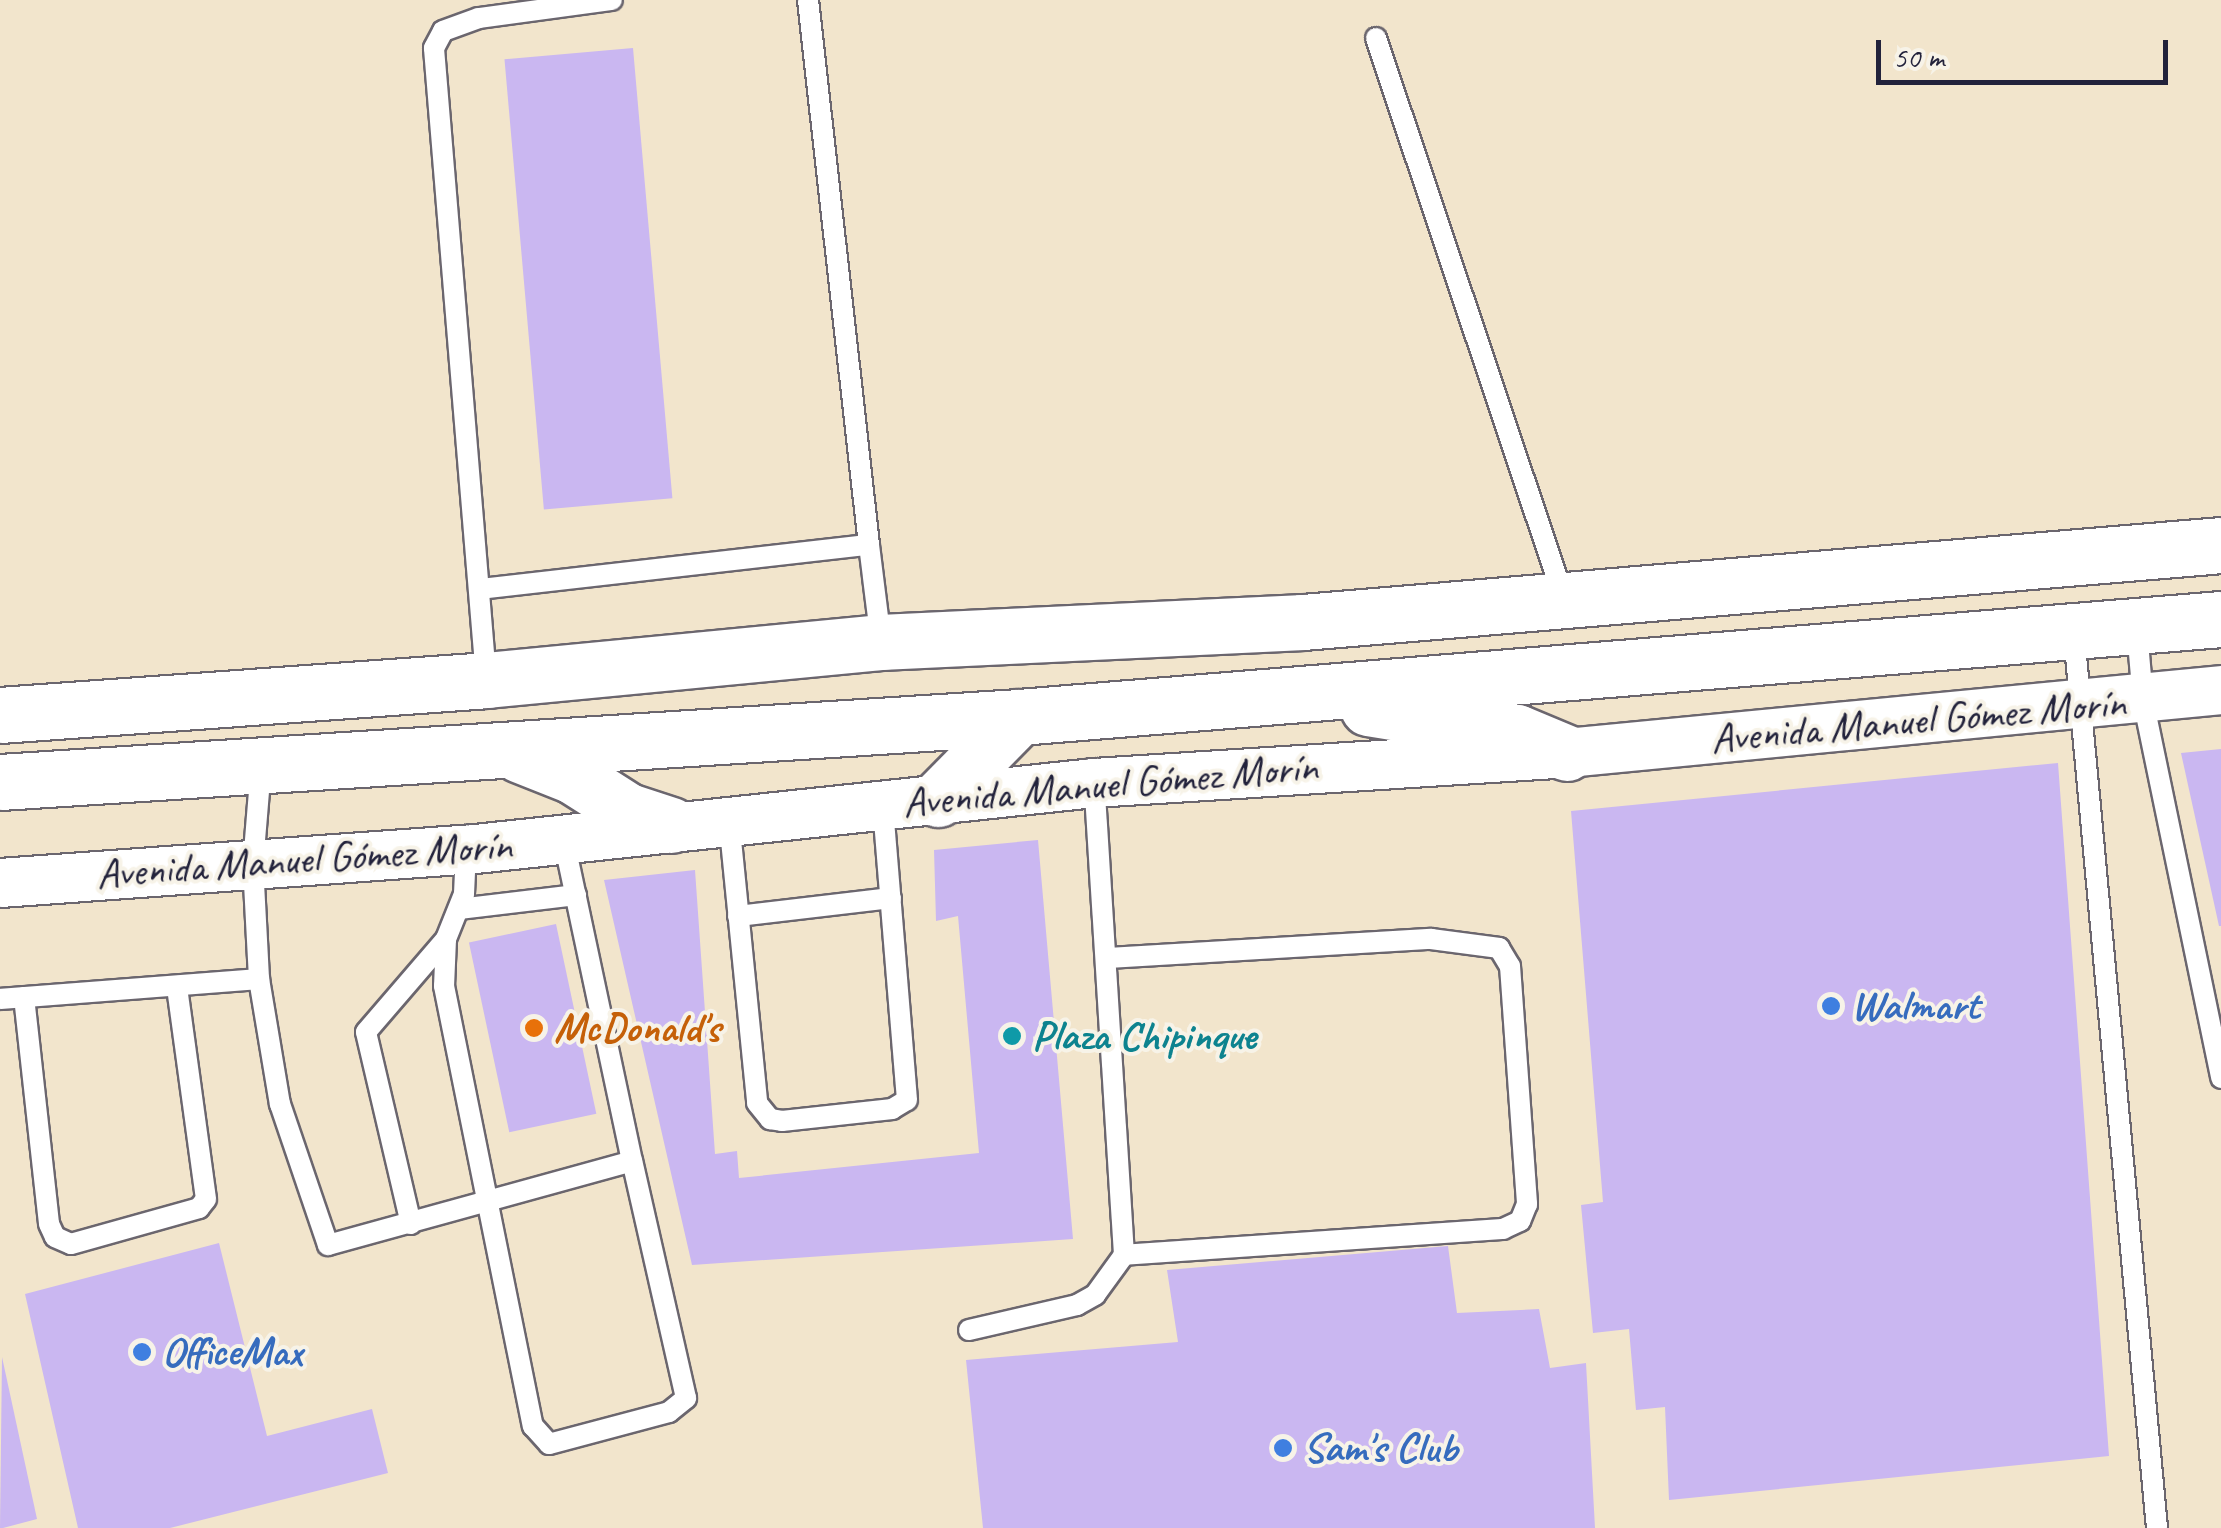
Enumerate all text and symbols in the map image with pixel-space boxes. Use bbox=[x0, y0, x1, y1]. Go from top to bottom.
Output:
scale bar bbox=[1881, 20, 2174, 82]
text: 50 m bbox=[1893, 38, 1944, 76]
street label: Avenida Manuel Gómez Morín bbox=[1709, 678, 2127, 764]
street label: Avenida Manuel Gómez Morín bbox=[901, 742, 1319, 828]
street label: Avenida Manuel Gómez Morín bbox=[95, 820, 513, 900]
place label: Walmart bbox=[1851, 981, 1979, 1031]
marker: Walmart bbox=[1820, 995, 1842, 1017]
place label: McDonald's bbox=[554, 1003, 720, 1053]
place label: Plaza Chipinque bbox=[1032, 1011, 1256, 1061]
marker: McDonald's bbox=[523, 1017, 545, 1039]
marker: Plaza Chipinque bbox=[1001, 1025, 1023, 1047]
place label: OfficeMax bbox=[162, 1327, 302, 1377]
marker: OfficeMax bbox=[131, 1341, 153, 1363]
place label: Sam's Club bbox=[1303, 1423, 1458, 1473]
marker: Sam's Club bbox=[1272, 1437, 1294, 1459]

